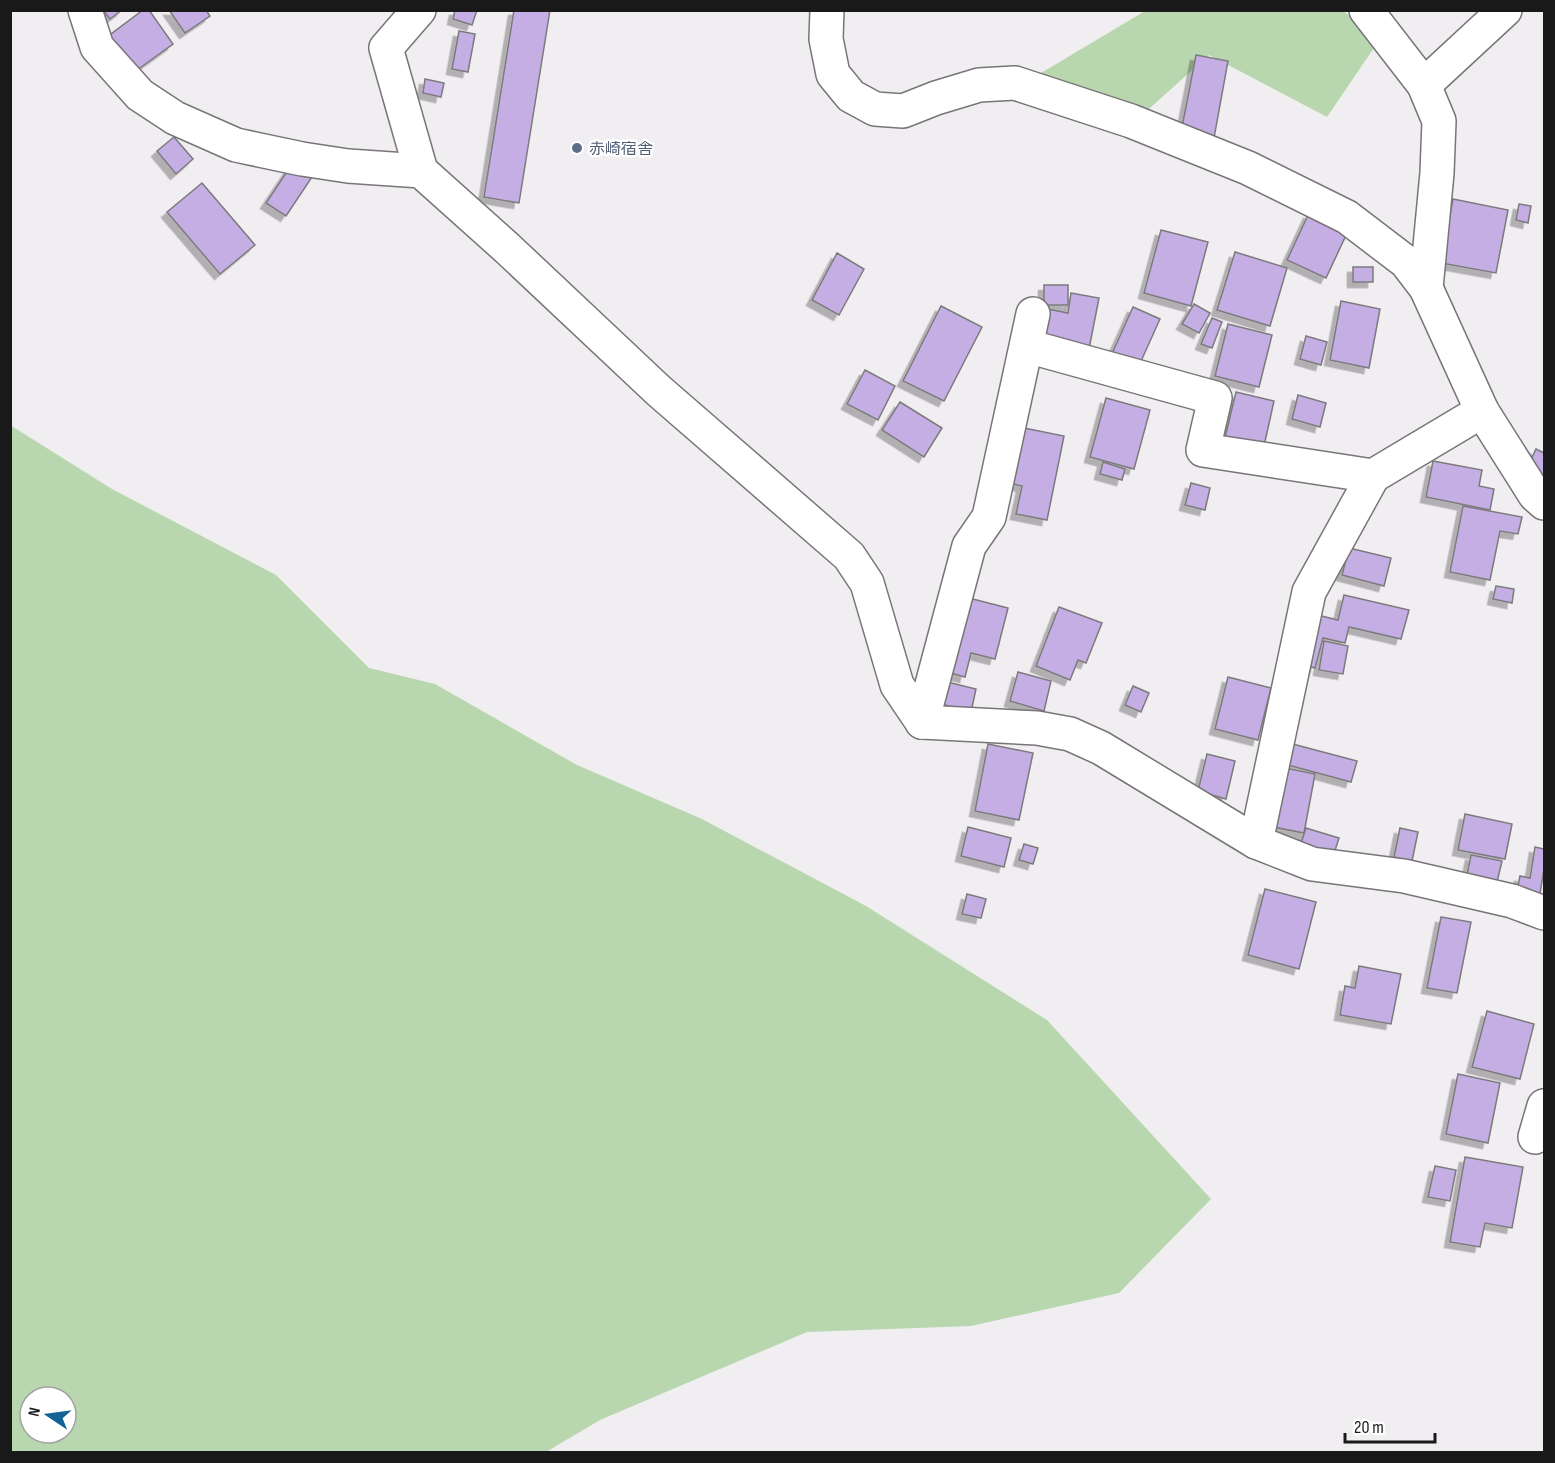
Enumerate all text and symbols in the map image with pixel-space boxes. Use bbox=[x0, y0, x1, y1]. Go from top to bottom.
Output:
place label: 赤崎宿舎 bbox=[589, 140, 653, 159]
marker: 赤崎宿舎 bbox=[570, 141, 584, 155]
north arrow bbox=[18, 1385, 78, 1445]
text: N bbox=[25, 1406, 45, 1418]
scale bar bbox=[1345, 1406, 1435, 1444]
text: 20 m bbox=[1354, 1417, 1384, 1438]

